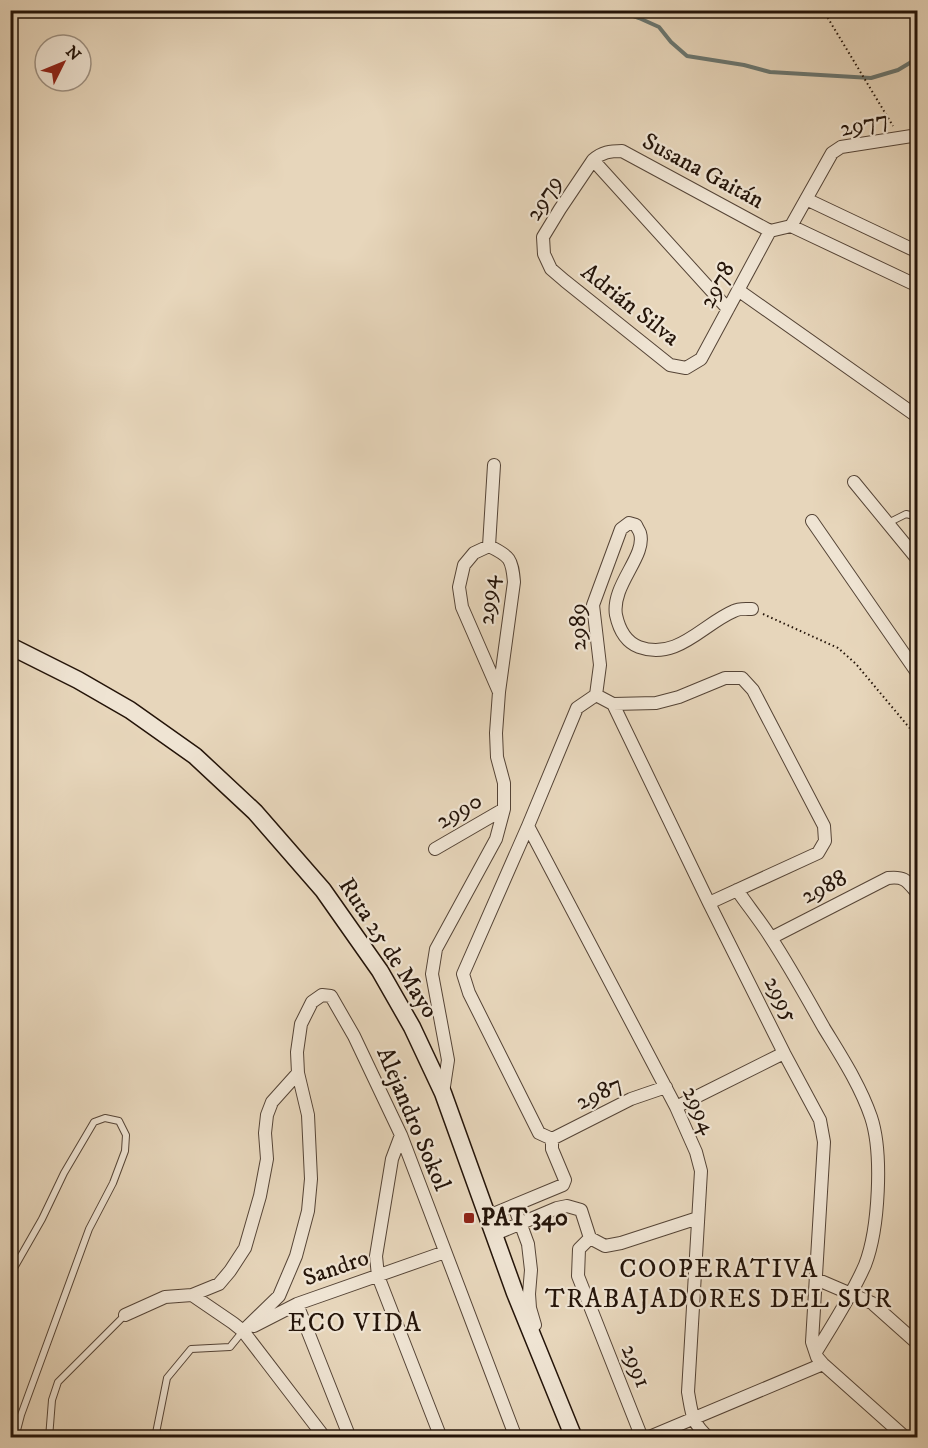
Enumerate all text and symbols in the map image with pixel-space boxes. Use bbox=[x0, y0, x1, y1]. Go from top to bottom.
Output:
north arrow bbox=[33, 33, 93, 93]
text: N bbox=[61, 42, 85, 65]
street label: 2977 bbox=[837, 104, 891, 144]
street label: Susana Gaitán bbox=[637, 126, 769, 216]
street label: 2979 bbox=[519, 170, 569, 226]
street label: Adrián Silva bbox=[575, 257, 686, 353]
street label: 2978 bbox=[692, 257, 742, 313]
street label: 2994 bbox=[471, 573, 505, 626]
street label: 2989 bbox=[563, 603, 593, 651]
street label: 2990 bbox=[430, 786, 488, 836]
street label: 2988 bbox=[796, 863, 852, 911]
street label: Ruta 25 de Mayo bbox=[331, 872, 445, 1024]
street label: 2995 bbox=[757, 971, 805, 1027]
street label: Alejandro Sokol bbox=[369, 1043, 457, 1196]
street label: 2987 bbox=[571, 1069, 627, 1117]
street label: 2994 bbox=[675, 1081, 724, 1140]
place label: PAT 340 bbox=[481, 1203, 568, 1233]
marker: PAT 340 bbox=[462, 1211, 476, 1225]
street label: Sandro bbox=[299, 1243, 373, 1293]
district label: COOPERATIVA TRABAJADORES DEL SUR bbox=[545, 1253, 893, 1316]
district label: ECO VIDA bbox=[288, 1307, 422, 1340]
street label: 2991 bbox=[614, 1340, 658, 1392]

